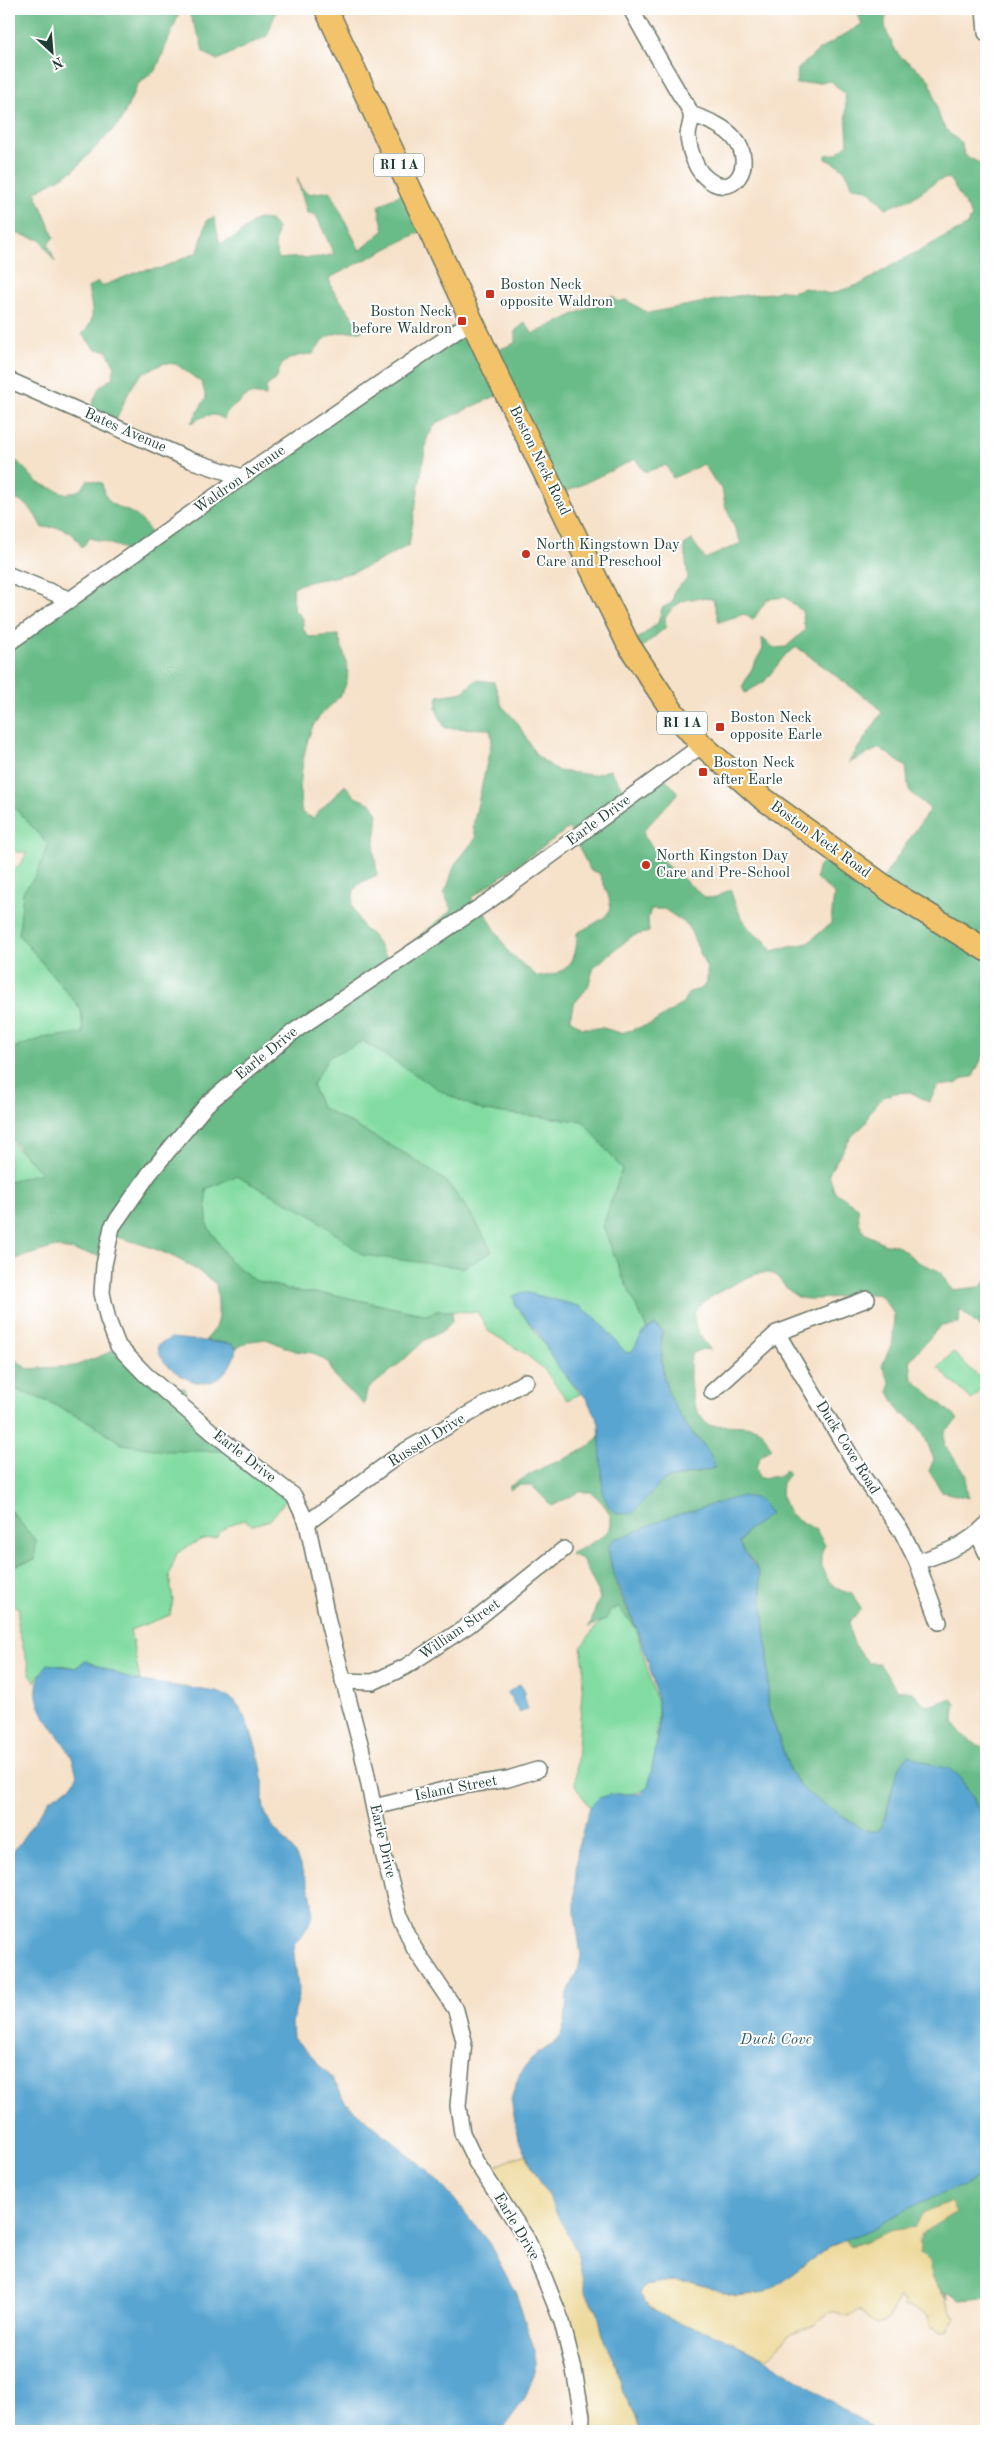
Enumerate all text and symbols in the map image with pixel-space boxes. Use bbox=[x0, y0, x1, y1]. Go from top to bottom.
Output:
north arrow bbox=[28, 28, 78, 78]
text: N bbox=[49, 54, 65, 72]
road number: RI 1A bbox=[374, 154, 424, 176]
place label: Boston Neck opposite Waldron bbox=[500, 278, 613, 310]
marker: Boston Neck opposite Waldron bbox=[484, 288, 496, 300]
place label: Boston Neck before Waldron bbox=[352, 305, 452, 337]
marker: Boston Neck before Waldron bbox=[456, 315, 468, 327]
street label: Boston Neck Road bbox=[506, 404, 572, 518]
street label: Bates Avenue bbox=[82, 406, 168, 456]
street label: Waldron Avenue bbox=[192, 443, 288, 517]
place label: North Kingstown Day Care and Preschool bbox=[536, 538, 680, 570]
marker: North Kingstown Day Care and Preschool bbox=[520, 548, 532, 560]
road number: RI 1A bbox=[657, 711, 707, 734]
place label: Boston Neck opposite Earle bbox=[730, 711, 822, 743]
marker: Boston Neck opposite Earle bbox=[714, 721, 726, 733]
place label: Boston Neck after Earle bbox=[713, 756, 795, 788]
marker: Boston Neck after Earle bbox=[697, 766, 709, 778]
street label: Earle Drive bbox=[564, 793, 634, 849]
street label: Boston Neck Road bbox=[767, 799, 873, 881]
place label: North Kingston Day Care and Pre-School bbox=[656, 849, 790, 881]
marker: North Kingston Day Care and Pre-School bbox=[640, 859, 652, 871]
street label: Earle Drive bbox=[233, 1024, 301, 1083]
street label: Duck Cove Road bbox=[812, 1399, 882, 1497]
street label: Russell Drive bbox=[386, 1412, 468, 1470]
street label: Earle Drive bbox=[210, 1428, 278, 1486]
street label: William Street bbox=[417, 1597, 503, 1663]
street label: Island Street bbox=[413, 1774, 499, 1804]
street label: Earle Drive bbox=[366, 1803, 398, 1879]
water label: Duck Cove bbox=[739, 2032, 813, 2048]
street label: Earle Drive bbox=[490, 2191, 542, 2263]

